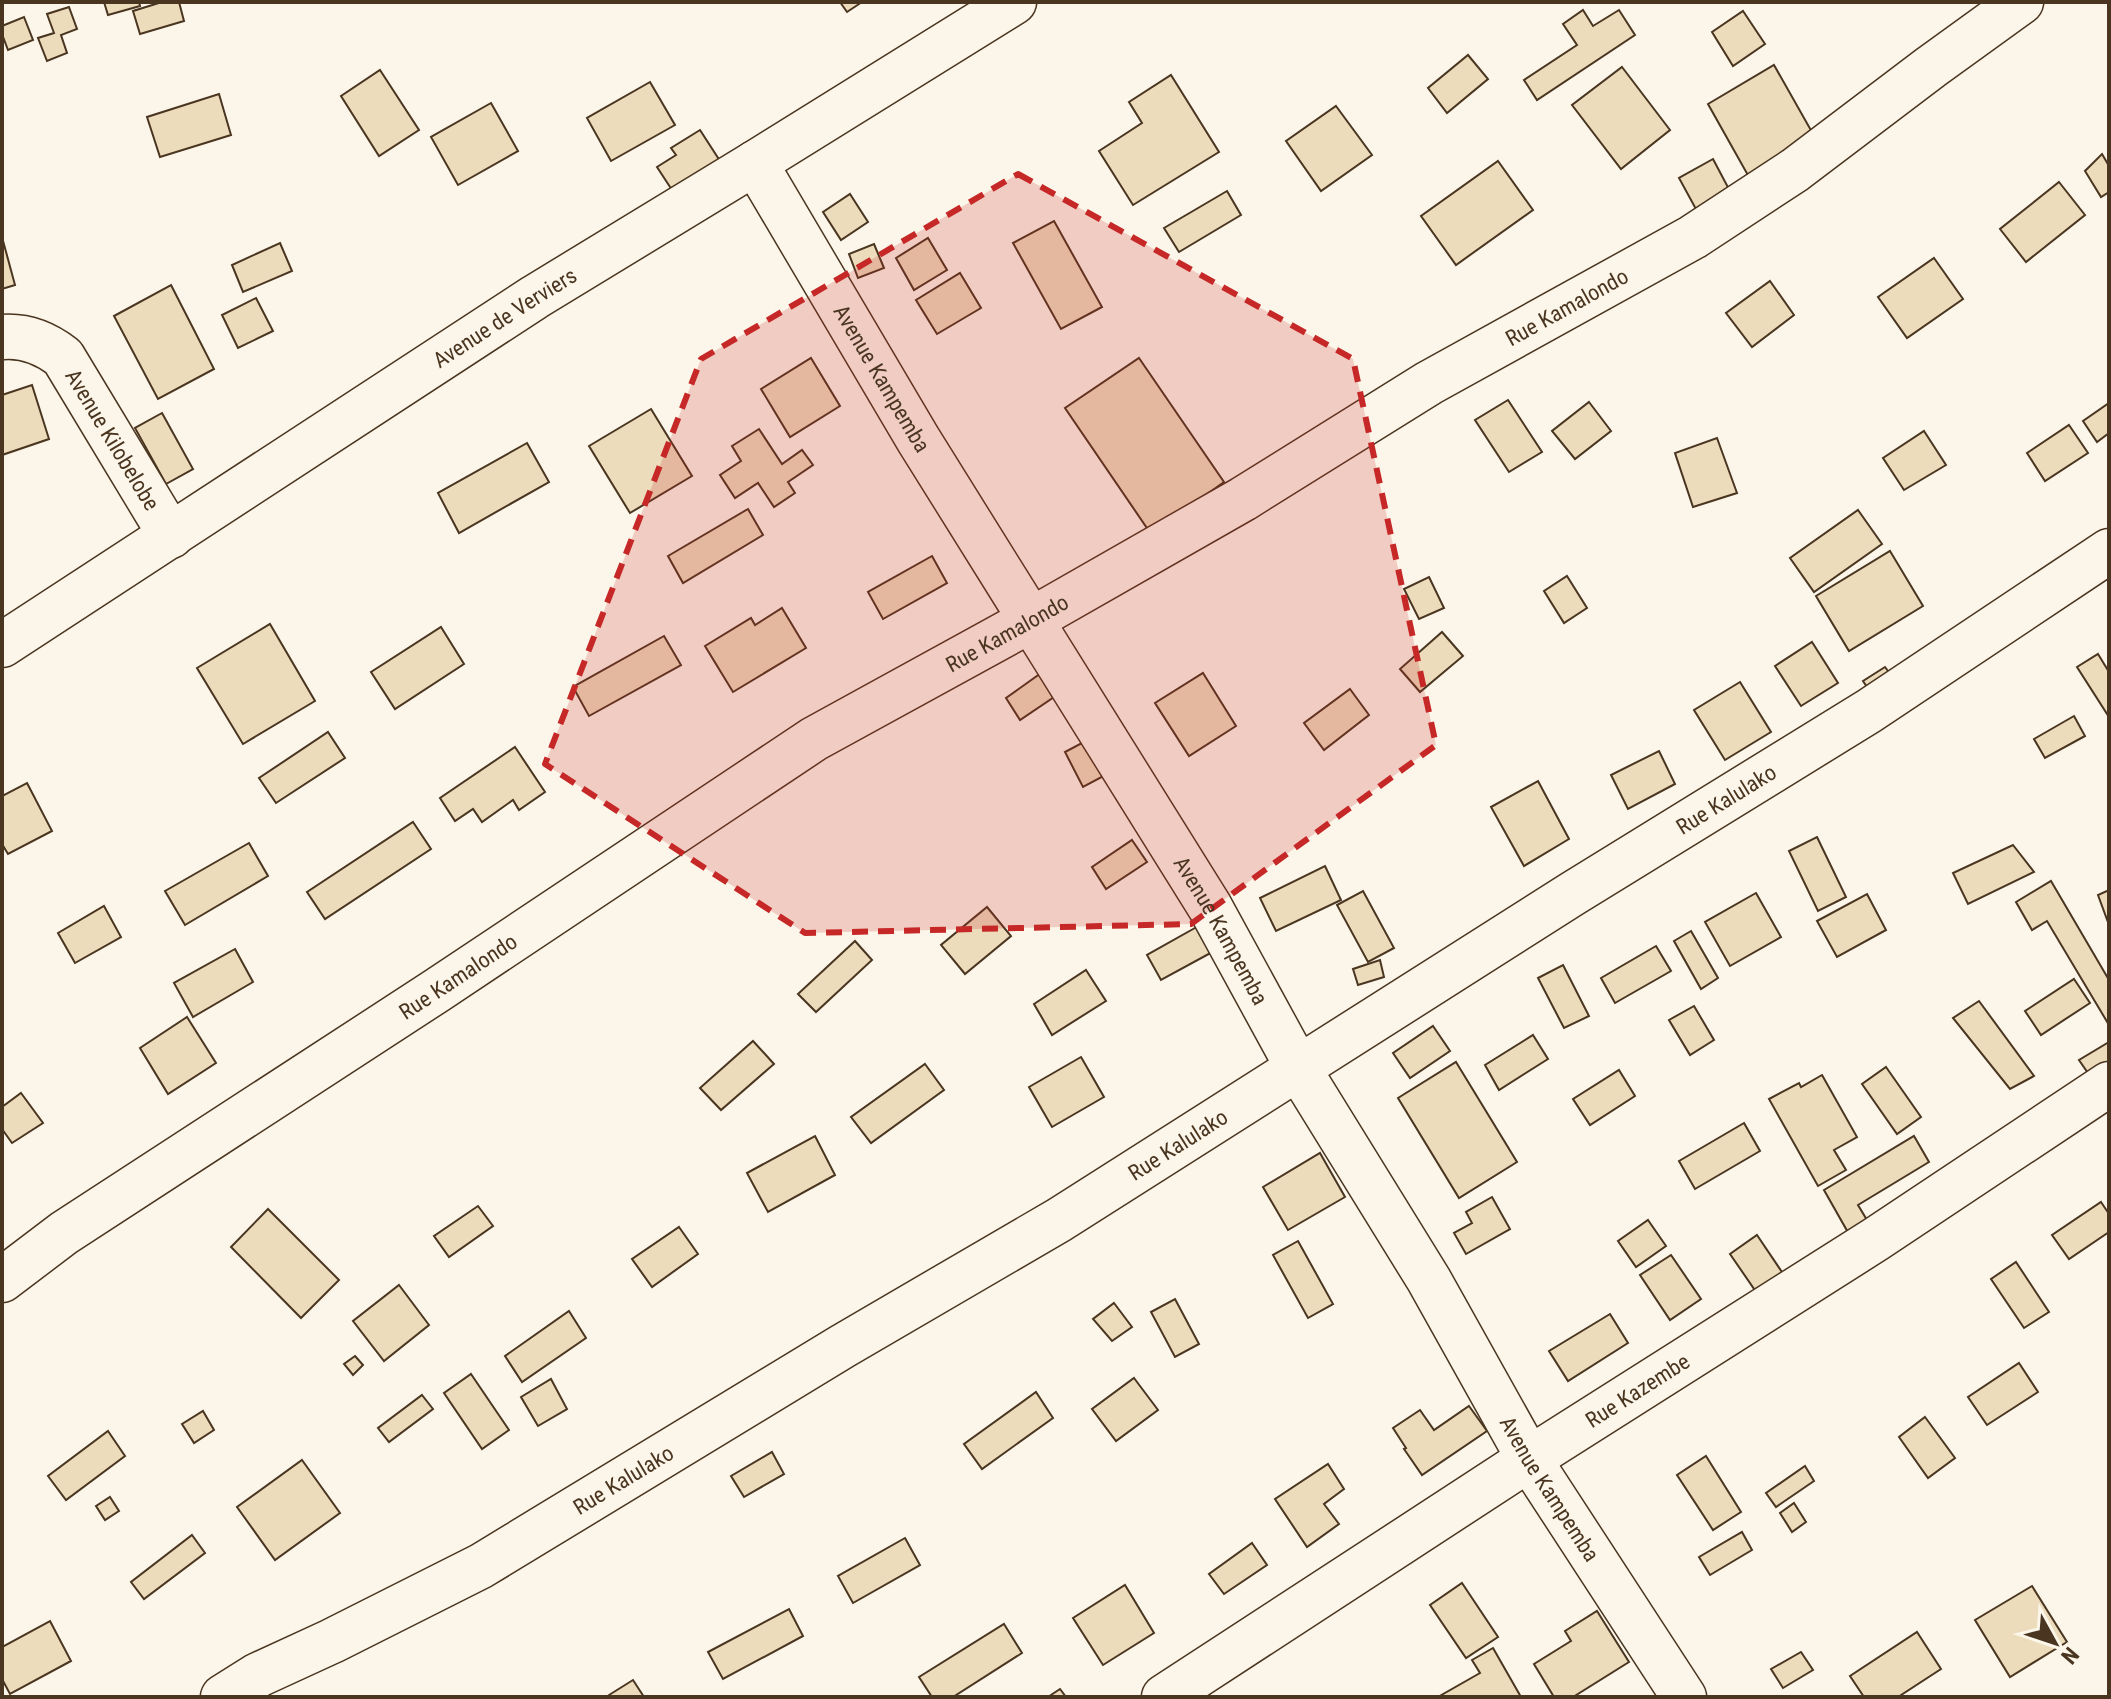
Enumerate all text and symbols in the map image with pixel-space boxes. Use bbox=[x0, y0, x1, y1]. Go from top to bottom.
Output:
street label: Avenue de Verviers bbox=[428, 262, 581, 373]
street label: Rue Kamalondo bbox=[1501, 263, 1632, 351]
street label: Avenue Kampemba bbox=[829, 300, 935, 456]
street label: Avenue Kilobelobe bbox=[61, 364, 165, 514]
street label: Rue Kamalondo bbox=[941, 589, 1073, 677]
street label: Rue Kalulako bbox=[1672, 759, 1780, 839]
street label: Avenue Kampemba bbox=[1169, 852, 1273, 1009]
street label: Rue Kamalondo bbox=[394, 928, 522, 1024]
street label: Rue Kalulako bbox=[1124, 1104, 1232, 1185]
street label: Rue Kazembe bbox=[1581, 1348, 1694, 1432]
street label: Avenue Kampemba bbox=[1495, 1412, 1605, 1566]
street label: Rue Kalulako bbox=[569, 1440, 678, 1519]
north arrow bbox=[2015, 1603, 2095, 1683]
text: N bbox=[2056, 1642, 2084, 1669]

